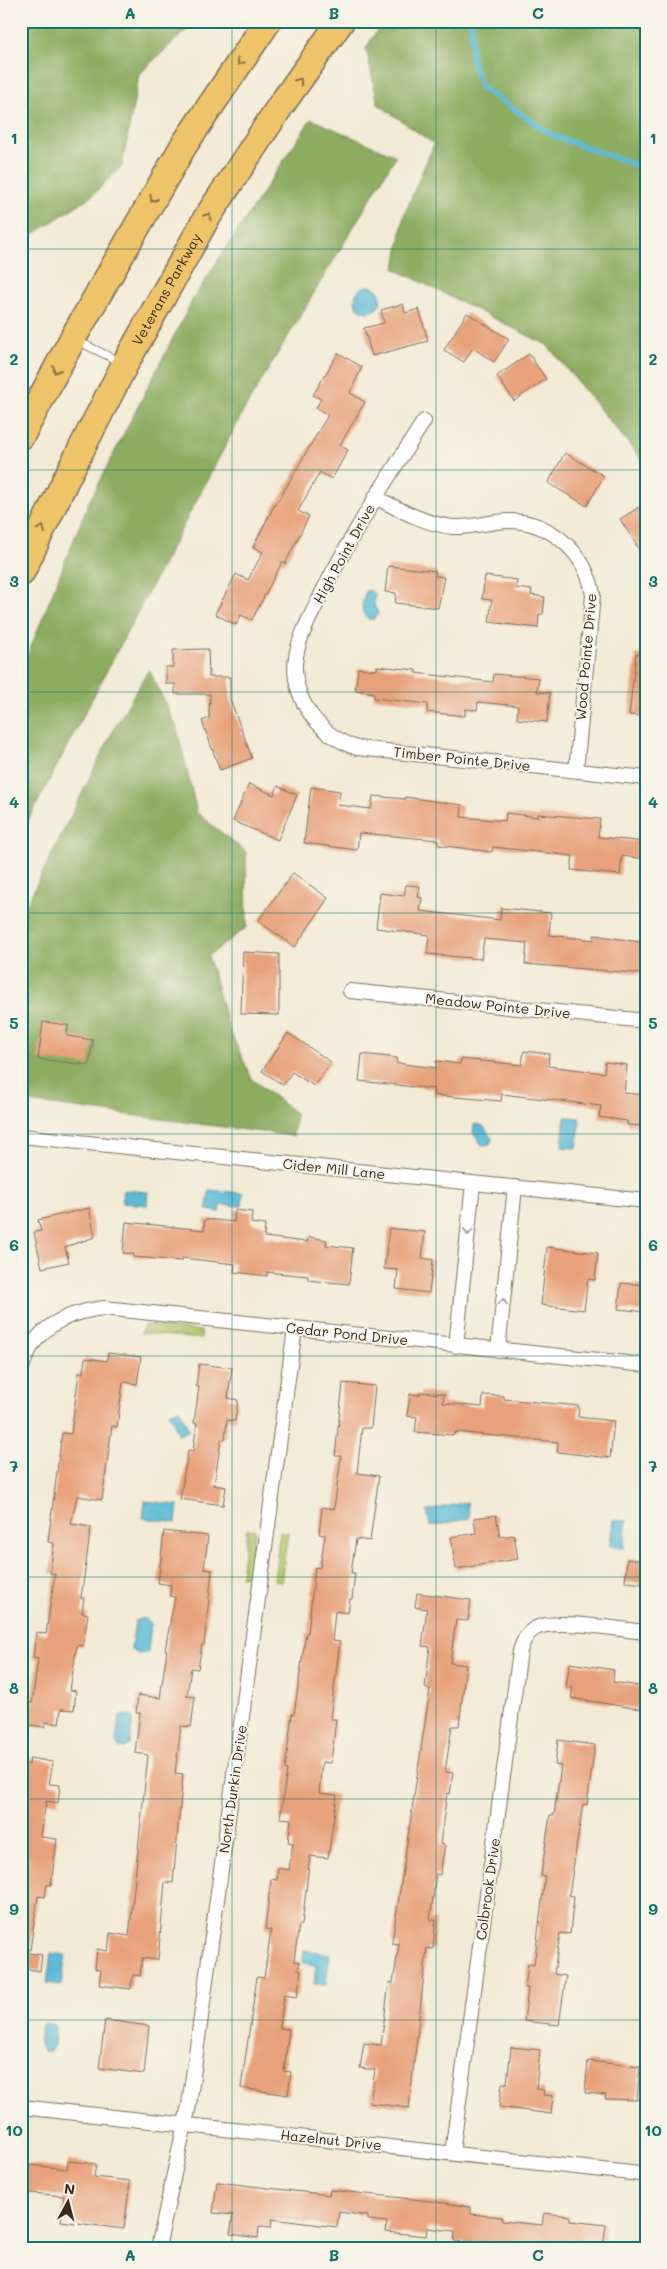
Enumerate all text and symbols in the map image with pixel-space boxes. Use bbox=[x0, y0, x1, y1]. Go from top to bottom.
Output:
text: A bbox=[124, 2, 136, 23]
text: B bbox=[329, 2, 339, 23]
text: C bbox=[532, 2, 544, 23]
one-way arrow bbox=[237, 56, 246, 65]
one-way arrow bbox=[293, 77, 302, 87]
text: 1 bbox=[10, 127, 18, 148]
text: 1 bbox=[649, 127, 657, 148]
one-way arrow bbox=[149, 193, 159, 202]
one-way arrow bbox=[202, 212, 212, 221]
street label: Veterans Parkway bbox=[127, 229, 205, 349]
text: 2 bbox=[10, 348, 19, 369]
text: 2 bbox=[649, 348, 658, 369]
one-way arrow bbox=[52, 365, 62, 374]
street label: High Point Drive bbox=[308, 500, 379, 607]
one-way arrow bbox=[36, 525, 46, 534]
text: 3 bbox=[9, 570, 19, 591]
text: 3 bbox=[648, 570, 658, 591]
street label: Wood Pointe Drive bbox=[570, 593, 601, 721]
street label: Timber Pointe Drive bbox=[393, 742, 531, 775]
text: 4 bbox=[9, 791, 19, 812]
text: 4 bbox=[648, 791, 658, 812]
street label: Meadow Pointe Drive bbox=[424, 988, 572, 1023]
text: 5 bbox=[9, 1012, 19, 1033]
text: 5 bbox=[648, 1012, 658, 1033]
street label: Cider Mill Lane bbox=[282, 1154, 386, 1183]
one-way arrow bbox=[463, 1228, 474, 1236]
text: 6 bbox=[9, 1234, 19, 1255]
text: 6 bbox=[648, 1234, 658, 1255]
one-way arrow bbox=[497, 1297, 508, 1305]
street label: Cedar Pond Drive bbox=[285, 1318, 409, 1349]
text: 7 bbox=[10, 1455, 19, 1476]
text: 7 bbox=[649, 1455, 658, 1476]
text: 8 bbox=[9, 1677, 19, 1698]
text: 8 bbox=[648, 1677, 658, 1698]
street label: North Durkin Drive bbox=[214, 1724, 251, 1854]
street label: Colbrook Drive bbox=[471, 1836, 504, 1941]
text: 9 bbox=[9, 1898, 19, 1919]
text: 9 bbox=[648, 1898, 658, 1919]
text: 10 bbox=[5, 2119, 23, 2140]
text: 10 bbox=[644, 2119, 662, 2140]
street label: Hazelnut Drive bbox=[279, 2125, 383, 2154]
north arrow bbox=[42, 2176, 92, 2226]
text: N bbox=[63, 2179, 76, 2199]
text: A bbox=[124, 2244, 136, 2265]
text: B bbox=[329, 2244, 339, 2265]
text: C bbox=[532, 2244, 544, 2265]

